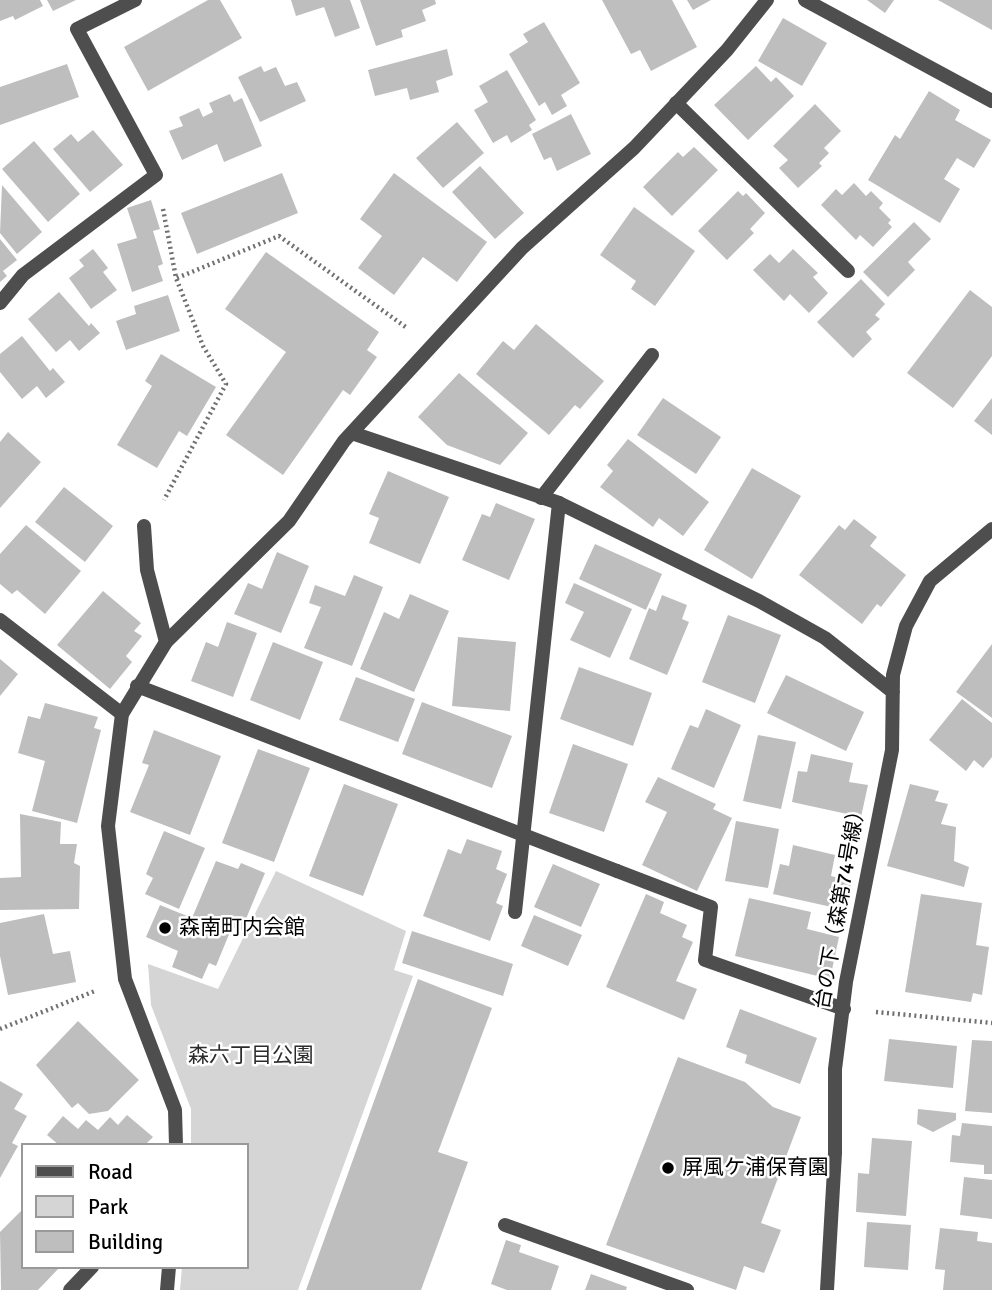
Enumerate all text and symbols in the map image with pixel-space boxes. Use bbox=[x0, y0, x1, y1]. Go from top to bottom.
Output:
street label: 台の下（森第74号線） bbox=[810, 799, 872, 1011]
place label: 森南町内会館 bbox=[179, 915, 305, 941]
marker: 森南町内会館 bbox=[157, 920, 173, 936]
park label: 森六丁目公園 bbox=[188, 1043, 314, 1069]
legend bbox=[21, 1143, 248, 1269]
place label: 屏風ケ浦保育園 bbox=[682, 1155, 829, 1181]
text: Road bbox=[88, 1159, 133, 1185]
marker: 屏風ケ浦保育園 bbox=[660, 1160, 676, 1176]
text: Park bbox=[88, 1194, 128, 1220]
text: Building bbox=[88, 1229, 163, 1255]

